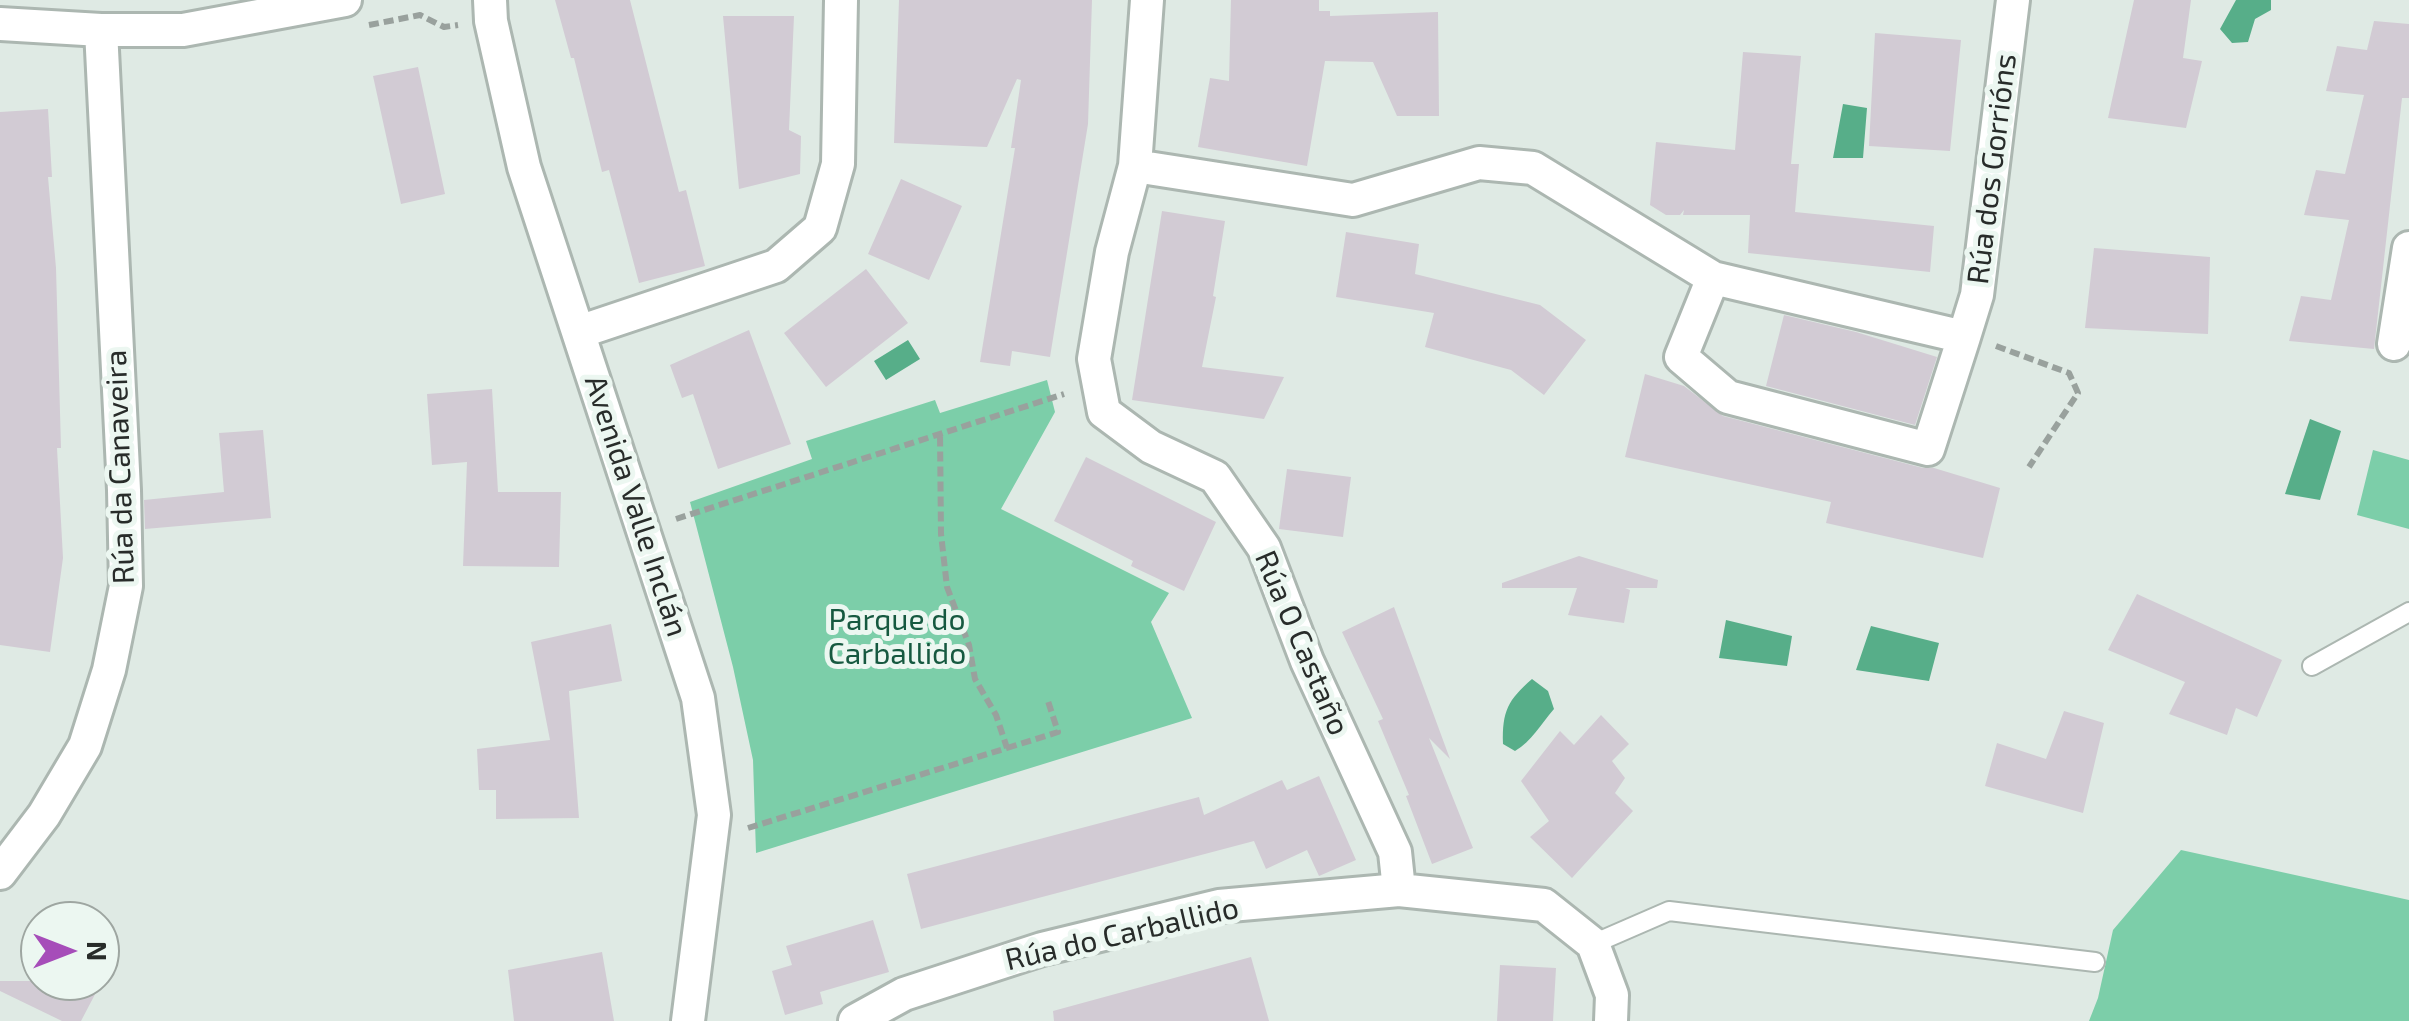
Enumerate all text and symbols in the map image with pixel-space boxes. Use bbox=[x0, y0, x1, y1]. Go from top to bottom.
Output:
street label: Rúa dos Gorrións bbox=[1960, 52, 2024, 286]
street label: Rúa da Canaveira bbox=[98, 349, 142, 585]
street label: Avenida Valle Inclán bbox=[577, 371, 695, 641]
street label: Rúa O Castaño bbox=[1247, 545, 1357, 741]
park label: Parque do Carballido bbox=[828, 602, 966, 672]
street label: Rúa do Carballido bbox=[1002, 890, 1242, 978]
north arrow bbox=[20, 901, 120, 1001]
text: N bbox=[81, 941, 115, 961]

